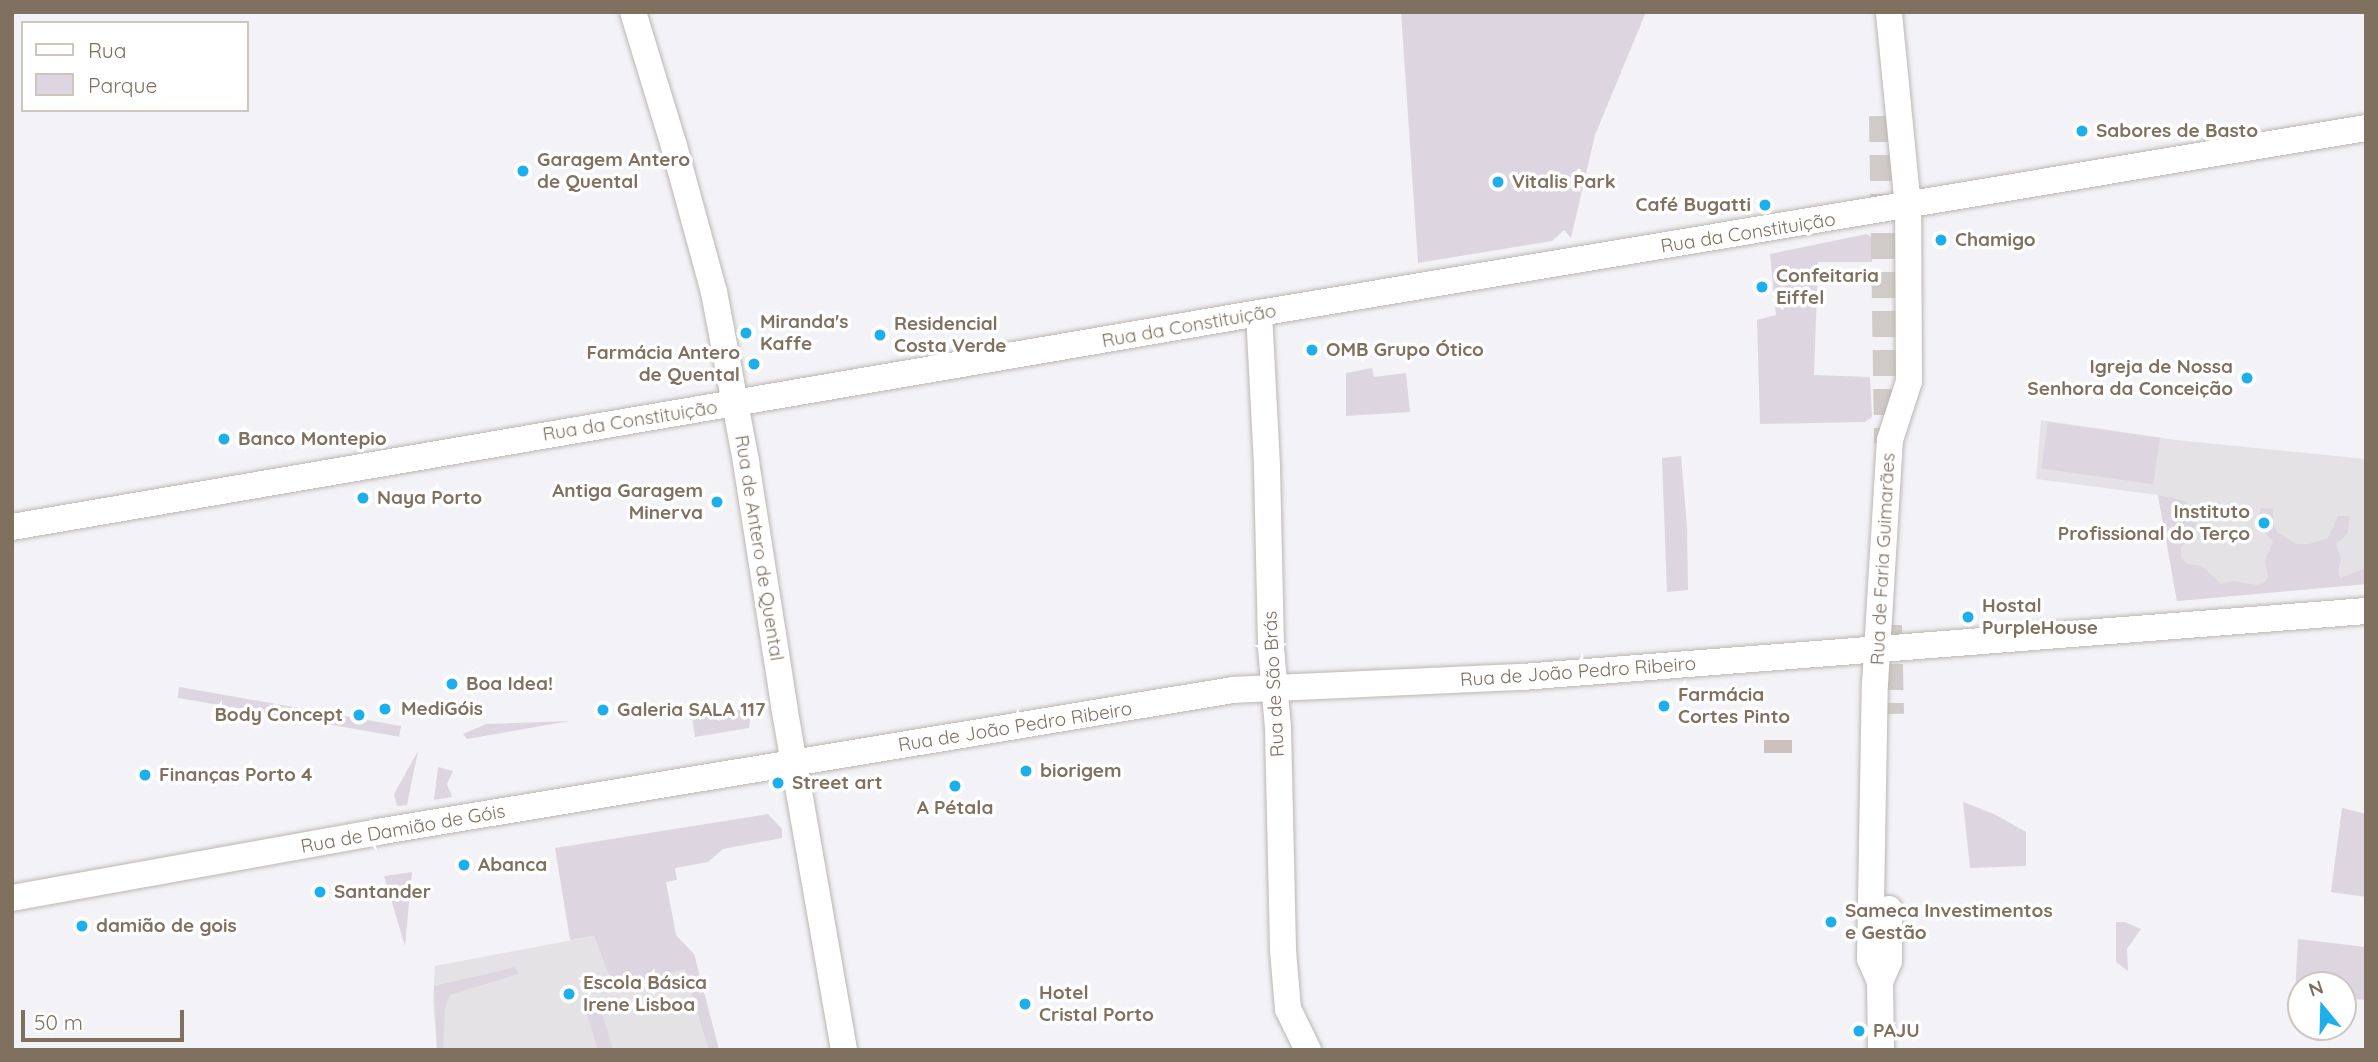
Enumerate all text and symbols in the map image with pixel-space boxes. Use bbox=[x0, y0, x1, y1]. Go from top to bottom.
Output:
legend bbox=[21, 21, 248, 112]
text: Rua bbox=[88, 37, 127, 63]
text: Parque bbox=[88, 72, 157, 98]
place label: Sabores de Basto bbox=[2096, 120, 2258, 142]
marker: Sabores de Basto bbox=[2074, 123, 2090, 139]
place label: Garagem Antero de Quental bbox=[537, 149, 690, 193]
marker: Garagem Antero de Quental bbox=[515, 163, 531, 179]
place label: Vitalis Park bbox=[1512, 171, 1616, 193]
marker: Vitalis Park bbox=[1490, 174, 1506, 190]
place label: Café Bugatti bbox=[1635, 194, 1751, 216]
marker: Café Bugatti bbox=[1757, 197, 1773, 213]
street label: Rua da Constituição bbox=[1659, 208, 1837, 258]
place label: Chamigo bbox=[1955, 229, 2036, 251]
marker: Chamigo bbox=[1933, 232, 1949, 248]
place label: Confeitaria Eiffel bbox=[1776, 265, 1879, 309]
marker: Confeitaria Eiffel bbox=[1754, 279, 1770, 295]
street label: Rua da Constituição bbox=[1100, 299, 1278, 353]
place label: Miranda's Kaffe bbox=[760, 311, 848, 355]
place label: Residencial Costa Verde bbox=[894, 313, 1007, 357]
marker: Miranda's Kaffe bbox=[738, 325, 754, 341]
marker: Residencial Costa Verde bbox=[872, 327, 888, 343]
place label: OMB Grupo Ótico bbox=[1326, 339, 1484, 361]
place label: Farmácia Antero de Quental bbox=[586, 342, 740, 386]
marker: OMB Grupo Ótico bbox=[1304, 342, 1320, 358]
marker: Farmácia Antero de Quental bbox=[746, 356, 762, 372]
place label: Igreja de Nossa Senhora da Conceição bbox=[2027, 356, 2233, 400]
marker: Igreja de Nossa Senhora da Conceição bbox=[2239, 370, 2255, 386]
street label: Rua da Constituição bbox=[541, 396, 719, 446]
place label: Banco Montepio bbox=[238, 428, 387, 450]
marker: Banco Montepio bbox=[216, 431, 232, 447]
street label: Rua de Antero de Quental bbox=[730, 433, 788, 663]
street label: Rua de Faria Guimarães bbox=[1866, 452, 1900, 666]
place label: Antiga Garagem Minerva bbox=[552, 480, 703, 524]
place label: Naya Porto bbox=[377, 487, 482, 509]
marker: Naya Porto bbox=[355, 490, 371, 506]
marker: Antiga Garagem Minerva bbox=[709, 494, 725, 510]
place label: Instituto Profissional do Terço bbox=[2058, 501, 2250, 545]
marker: Instituto Profissional do Terço bbox=[2256, 515, 2272, 531]
place label: Hostal PurpleHouse bbox=[1982, 595, 2098, 639]
marker: Hostal PurpleHouse bbox=[1960, 609, 1976, 625]
street label: Rua de São Brás bbox=[1259, 610, 1289, 758]
street label: Rua de João Pedro Ribeiro bbox=[1459, 652, 1697, 692]
place label: Boa Idea! bbox=[466, 673, 553, 695]
marker: Boa Idea! bbox=[444, 676, 460, 692]
place label: Farmácia Cortes Pinto bbox=[1678, 684, 1790, 728]
street label: Rua de João Pedro Ribeiro bbox=[896, 697, 1134, 757]
place label: MediGóis bbox=[401, 698, 483, 720]
marker: Farmácia Cortes Pinto bbox=[1656, 698, 1672, 714]
marker: MediGóis bbox=[375, 699, 395, 719]
place label: Galeria SALA 117 bbox=[617, 699, 765, 721]
marker: Galeria SALA 117 bbox=[595, 702, 611, 718]
place label: Body Concept bbox=[214, 704, 343, 726]
marker: Body Concept bbox=[349, 705, 369, 725]
place label: biorigem bbox=[1040, 760, 1121, 782]
marker: biorigem bbox=[1018, 763, 1034, 779]
place label: Finanças Porto 4 bbox=[159, 764, 312, 786]
marker: Finanças Porto 4 bbox=[137, 767, 153, 783]
place label: Street art bbox=[792, 772, 882, 794]
marker: Street art bbox=[770, 775, 786, 791]
marker: A Pétala bbox=[947, 778, 963, 794]
place label: A Pétala bbox=[917, 797, 993, 819]
street label: Rua de Damião de Góis bbox=[299, 800, 507, 858]
place label: Abanca bbox=[478, 854, 547, 876]
marker: Abanca bbox=[456, 857, 472, 873]
place label: Santander bbox=[334, 881, 431, 903]
marker: Santander bbox=[312, 884, 328, 900]
place label: Sameca Investimentos e Gestão bbox=[1845, 900, 2053, 944]
marker: Sameca Investimentos e Gestão bbox=[1823, 914, 1839, 930]
place label: damião de gois bbox=[96, 915, 237, 937]
marker: damião de gois bbox=[74, 918, 90, 934]
north arrow bbox=[2287, 971, 2357, 1041]
place label: Escola Básica Irene Lisboa bbox=[583, 972, 707, 1016]
text: N bbox=[2305, 974, 2326, 1002]
place label: Hotel Cristal Porto bbox=[1039, 982, 1154, 1026]
marker: Escola Básica Irene Lisboa bbox=[561, 986, 577, 1002]
scale bar bbox=[24, 996, 187, 1040]
marker: Hotel Cristal Porto bbox=[1017, 996, 1033, 1012]
text: 50 m bbox=[34, 1009, 83, 1035]
place label: PAJU bbox=[1873, 1020, 1920, 1042]
marker: PAJU bbox=[1851, 1023, 1867, 1039]

